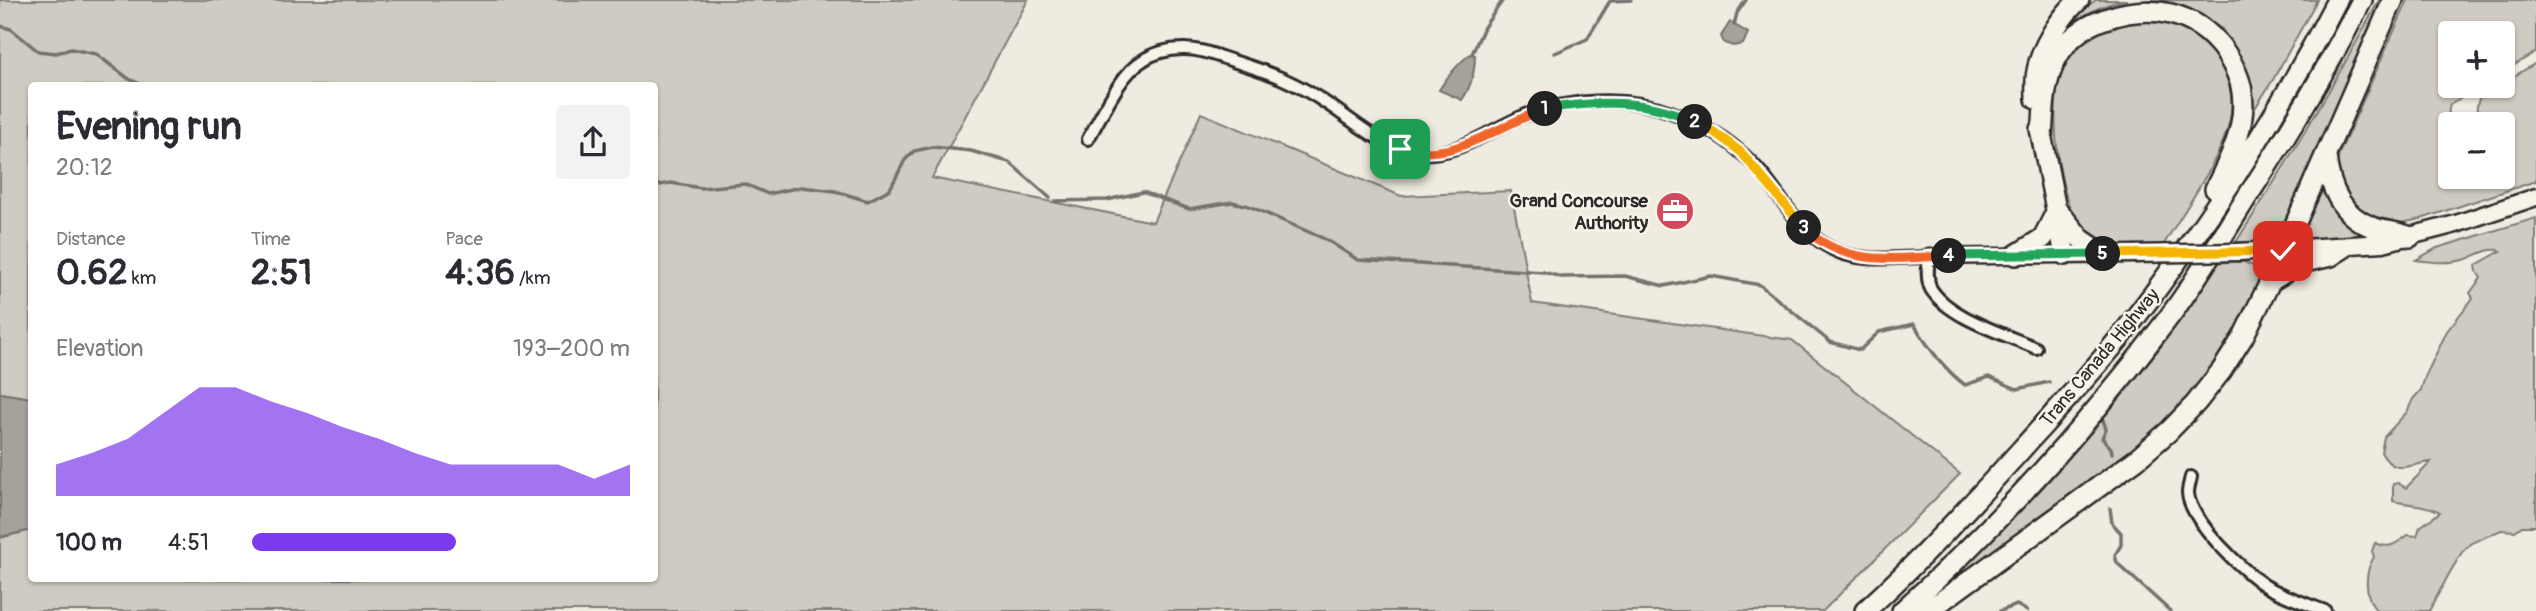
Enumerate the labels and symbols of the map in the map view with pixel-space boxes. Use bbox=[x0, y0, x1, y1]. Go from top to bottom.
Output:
pin: 1 bbox=[1528, 92, 1562, 126]
pin: 2 bbox=[1678, 104, 1712, 140]
pin bbox=[1370, 119, 1430, 179]
place label: Grand Concourse Authority bbox=[1510, 189, 1649, 235]
office icon: Grand Concourse Authority bbox=[1654, 190, 1696, 232]
pin: 3 bbox=[1786, 210, 1822, 246]
pin bbox=[2253, 221, 2313, 281]
pin: 5 bbox=[2086, 236, 2120, 272]
pin: 4 bbox=[1932, 238, 1966, 274]
street label: Trans Canada Highway bbox=[2035, 283, 2165, 432]

